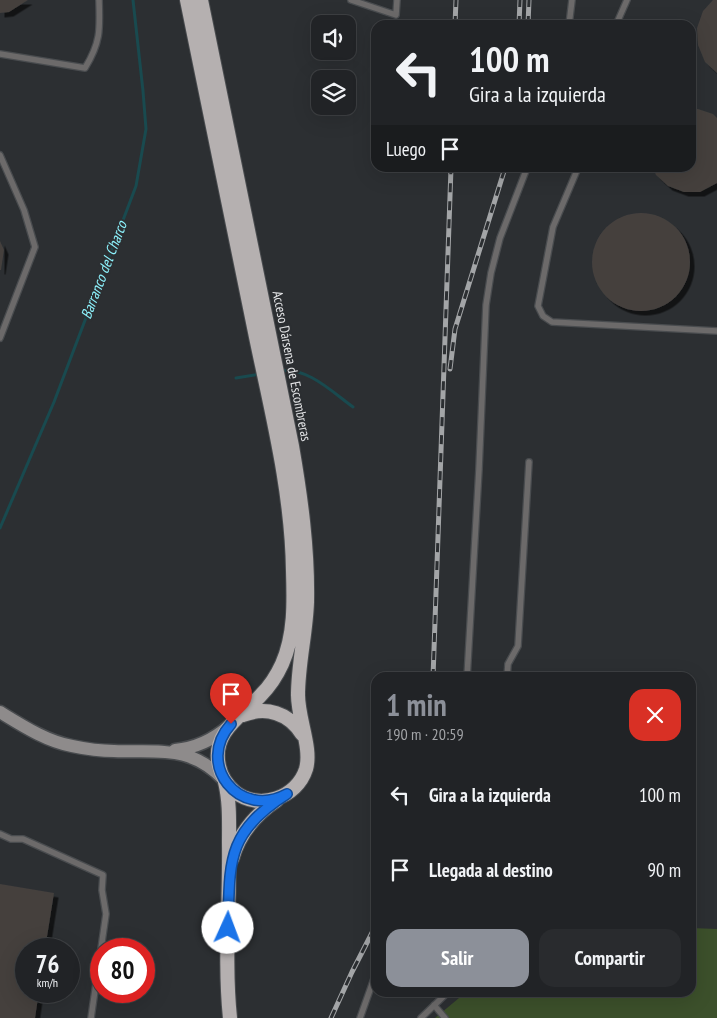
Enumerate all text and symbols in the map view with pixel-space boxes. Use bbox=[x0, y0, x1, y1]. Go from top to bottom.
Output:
map controls bbox=[311, 15, 356, 115]
button: sound bbox=[311, 15, 356, 60]
text: 100 m bbox=[469, 36, 550, 82]
icon: left bbox=[386, 40, 451, 105]
button: layers bbox=[311, 70, 356, 115]
text: Gira a la izquierda bbox=[469, 80, 606, 108]
icon: arrive bbox=[436, 135, 464, 163]
text: Luego bbox=[386, 137, 426, 161]
water label: Barranco del Charco bbox=[76, 217, 131, 321]
street label: Acceso Dársena de Escombreras bbox=[269, 289, 315, 443]
pin bbox=[210, 673, 252, 724]
icon: arrive bbox=[217, 680, 245, 708]
text: 1 min bbox=[386, 685, 447, 724]
button: close bbox=[629, 689, 681, 741]
text: 190 m · 20:59 bbox=[386, 724, 464, 744]
icon: left bbox=[386, 781, 414, 809]
text: Gira a la izquierda bbox=[429, 783, 551, 807]
text: 100 m bbox=[639, 783, 681, 807]
icon: arrive bbox=[386, 856, 414, 884]
text: Llegada al destino bbox=[429, 858, 553, 882]
text: 90 m bbox=[648, 858, 681, 882]
position arrow bbox=[201, 901, 253, 953]
button: Salir bbox=[386, 929, 529, 987]
button: Compartir bbox=[539, 929, 681, 987]
speed limit sign: 80 bbox=[90, 938, 155, 1003]
text: 76 bbox=[36, 948, 59, 980]
text: km/h bbox=[37, 975, 58, 990]

